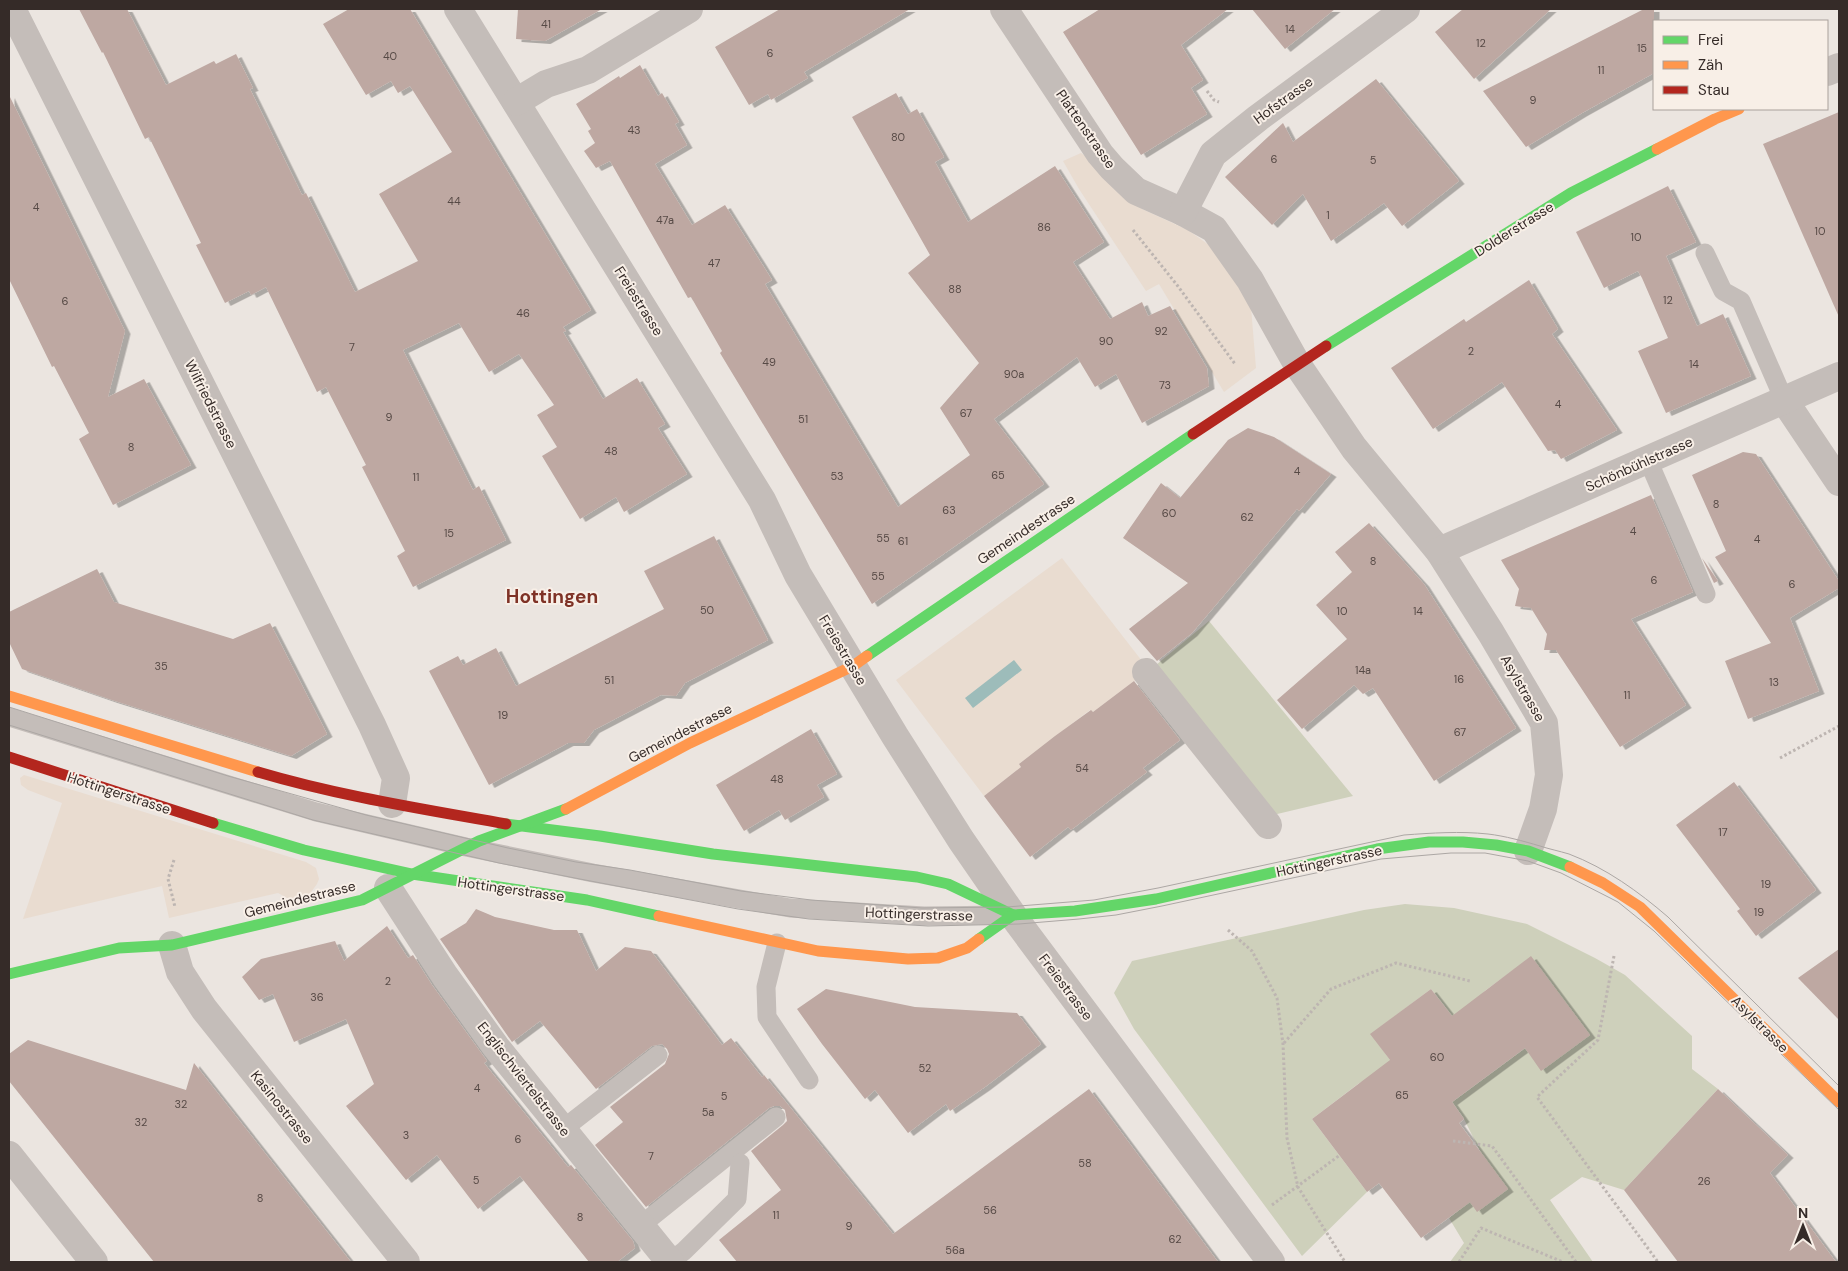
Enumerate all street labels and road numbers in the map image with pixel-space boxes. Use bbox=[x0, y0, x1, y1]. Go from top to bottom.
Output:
street label: Hofstrasse bbox=[1250, 72, 1316, 128]
street label: Plattenstrasse bbox=[1052, 86, 1120, 172]
street label: Dolderstrasse bbox=[1471, 198, 1557, 260]
street label: Freiestrasse bbox=[611, 263, 668, 339]
street label: Wilfriedstrasse bbox=[181, 357, 241, 451]
street label: Schönbühlstrasse bbox=[1583, 432, 1695, 496]
street label: Gemeindestrasse bbox=[974, 490, 1078, 568]
street label: Freiestrasse bbox=[815, 612, 871, 688]
street label: Asylstrasse bbox=[1497, 651, 1549, 725]
street label: Gemeindestrasse bbox=[625, 699, 735, 767]
street label: Hottingerstrasse bbox=[65, 768, 173, 818]
street label: Hottingerstrasse bbox=[1274, 841, 1384, 881]
street label: Hottingerstrasse bbox=[456, 873, 566, 905]
street label: Gemeindestrasse bbox=[242, 876, 358, 922]
street label: Hottingerstrasse bbox=[865, 903, 973, 925]
street label: Freiestrasse bbox=[1035, 950, 1097, 1024]
street label: Asylstrasse bbox=[1727, 991, 1793, 1057]
street label: Englischviertelstrasse bbox=[474, 1018, 574, 1140]
street label: Kasinostrasse bbox=[247, 1067, 317, 1147]

